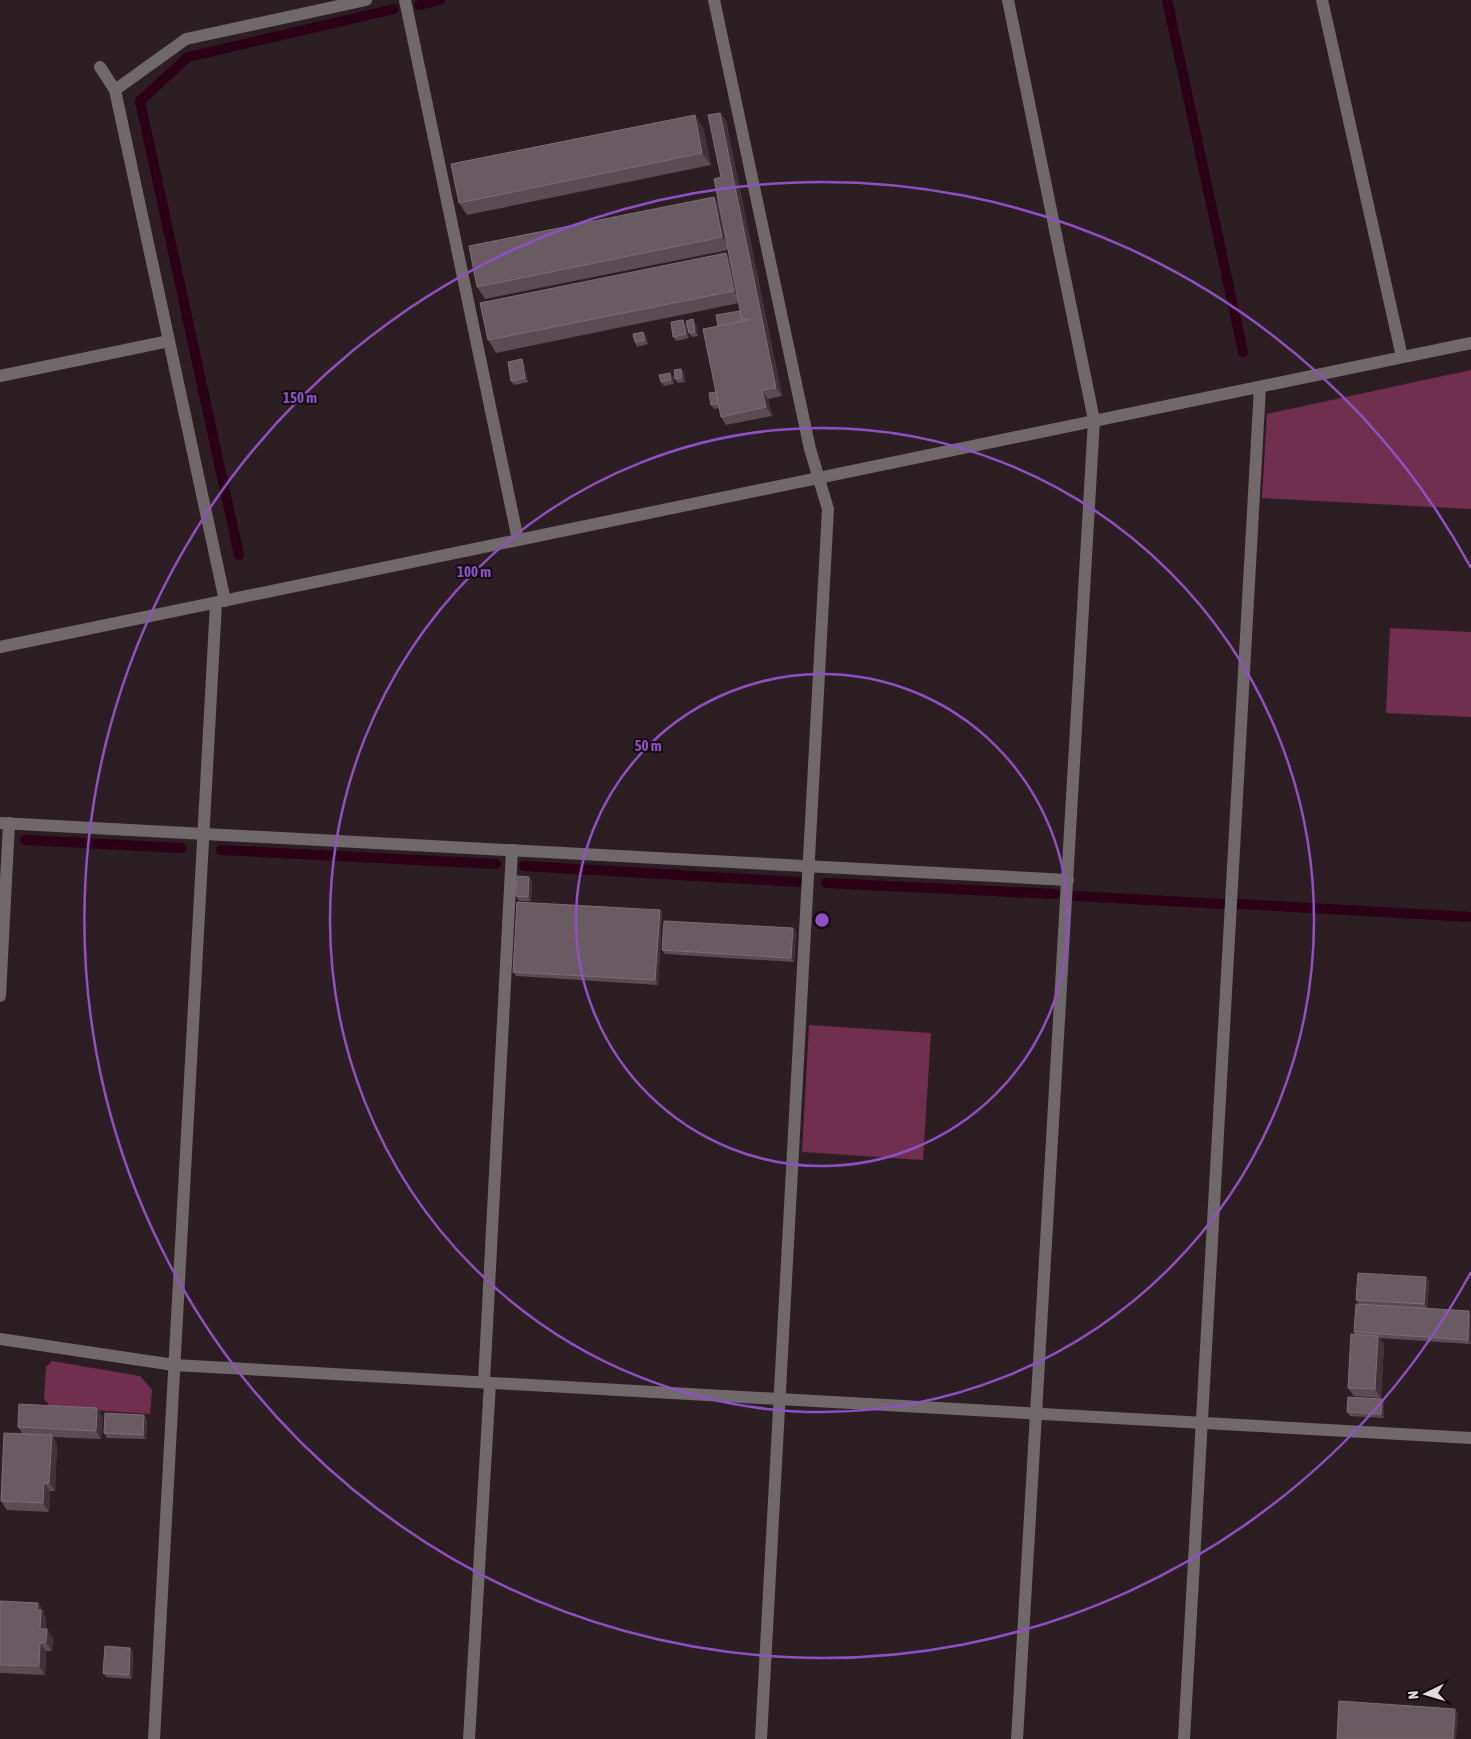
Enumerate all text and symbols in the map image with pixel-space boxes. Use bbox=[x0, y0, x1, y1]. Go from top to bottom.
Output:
text: 150 m bbox=[283, 389, 317, 406]
text: 100 m bbox=[457, 563, 491, 580]
text: 50 m bbox=[635, 737, 662, 754]
centre of rings bbox=[813, 911, 831, 929]
north arrow bbox=[1401, 1669, 1451, 1719]
text: N bbox=[1405, 1690, 1421, 1700]

